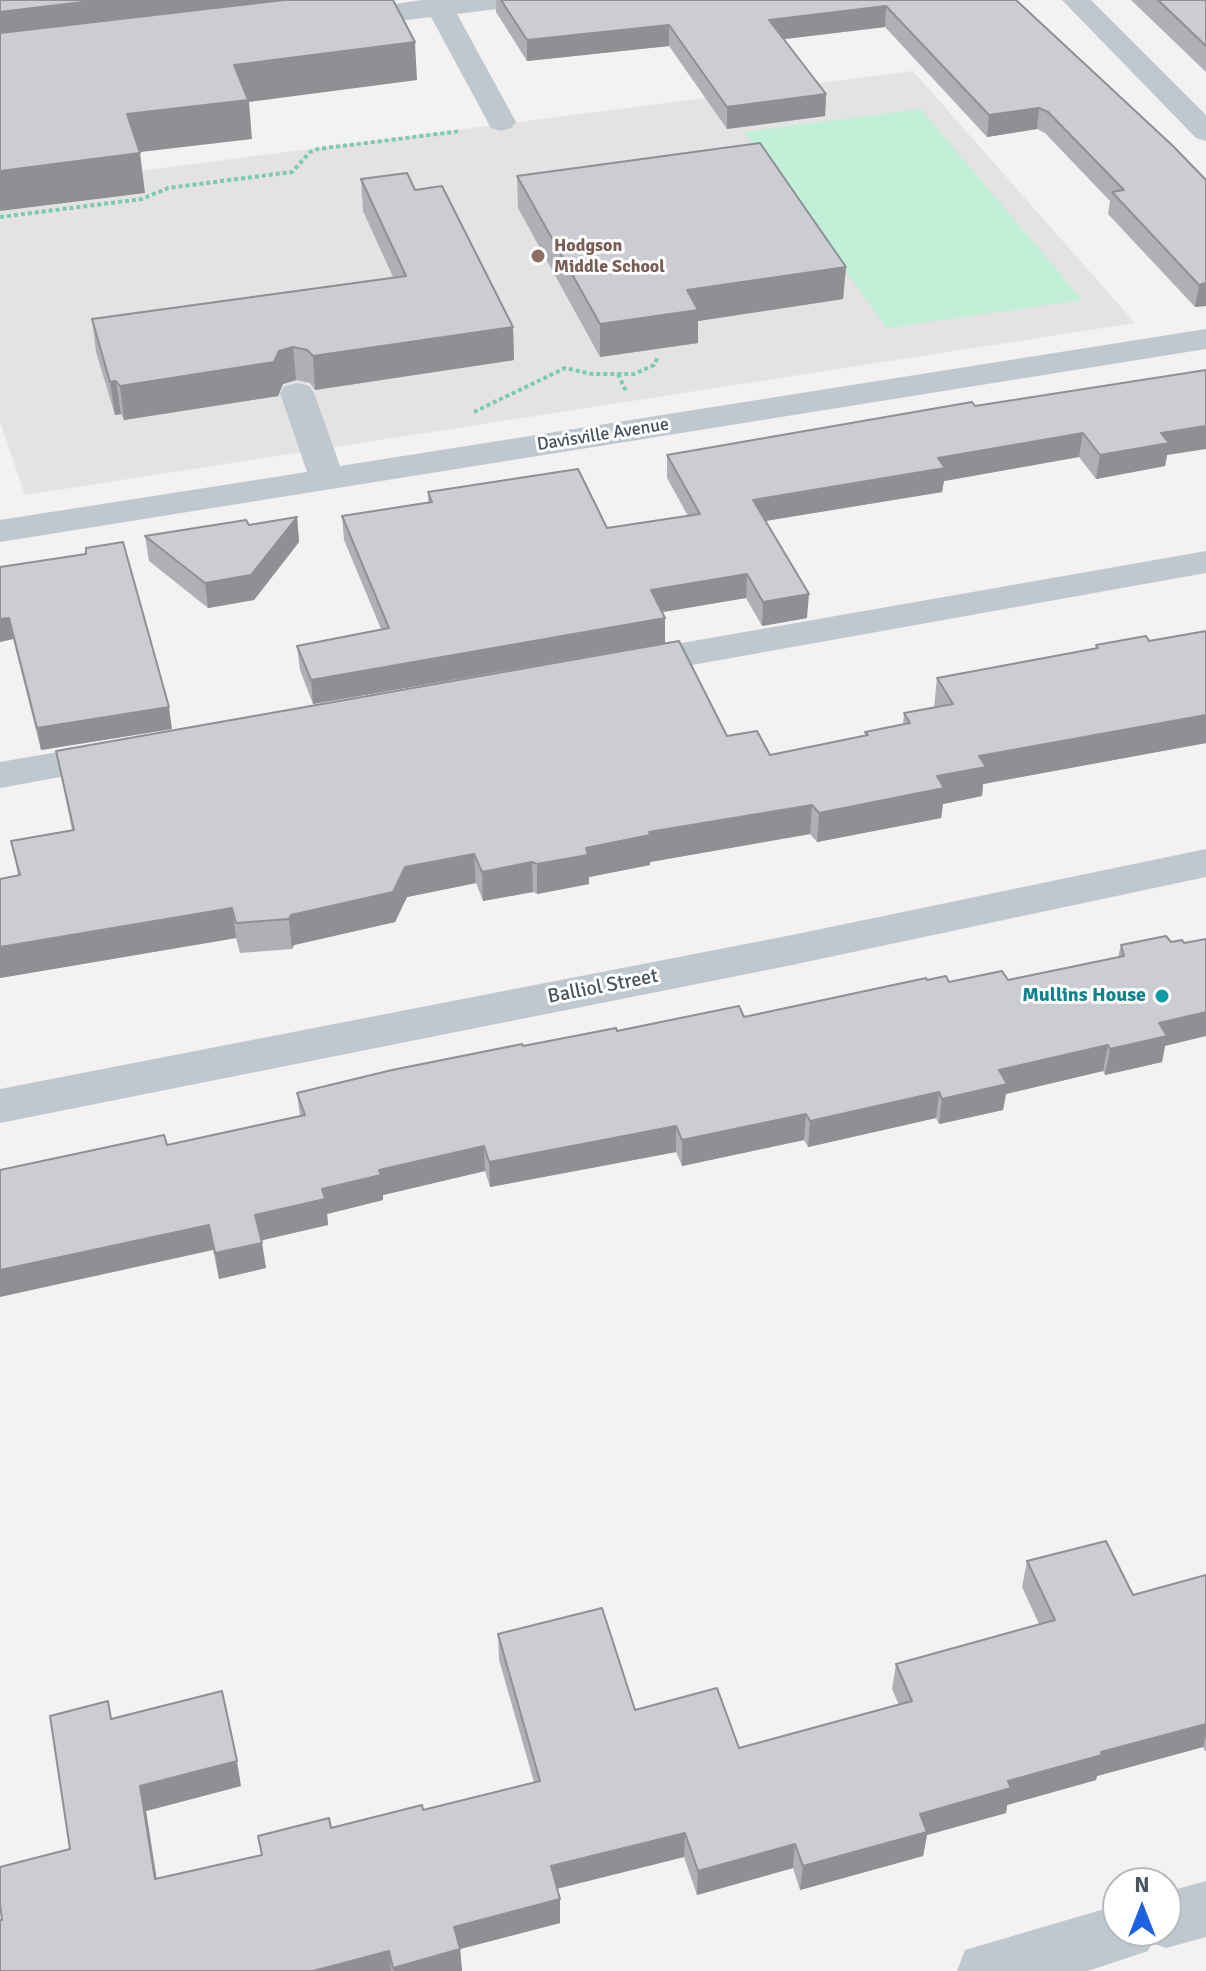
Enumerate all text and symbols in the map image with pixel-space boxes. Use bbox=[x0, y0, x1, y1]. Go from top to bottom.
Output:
place label: Hodgson Middle School bbox=[554, 235, 665, 278]
marker: Hodgson Middle School bbox=[529, 247, 547, 265]
street label: Davisville Avenue bbox=[535, 414, 671, 456]
street label: Balliol Street bbox=[546, 965, 660, 1009]
place label: Mullins House bbox=[1022, 984, 1146, 1008]
marker: Mullins House bbox=[1153, 987, 1171, 1005]
north arrow bbox=[1102, 1867, 1182, 1947]
text: N bbox=[1134, 1871, 1150, 1898]

